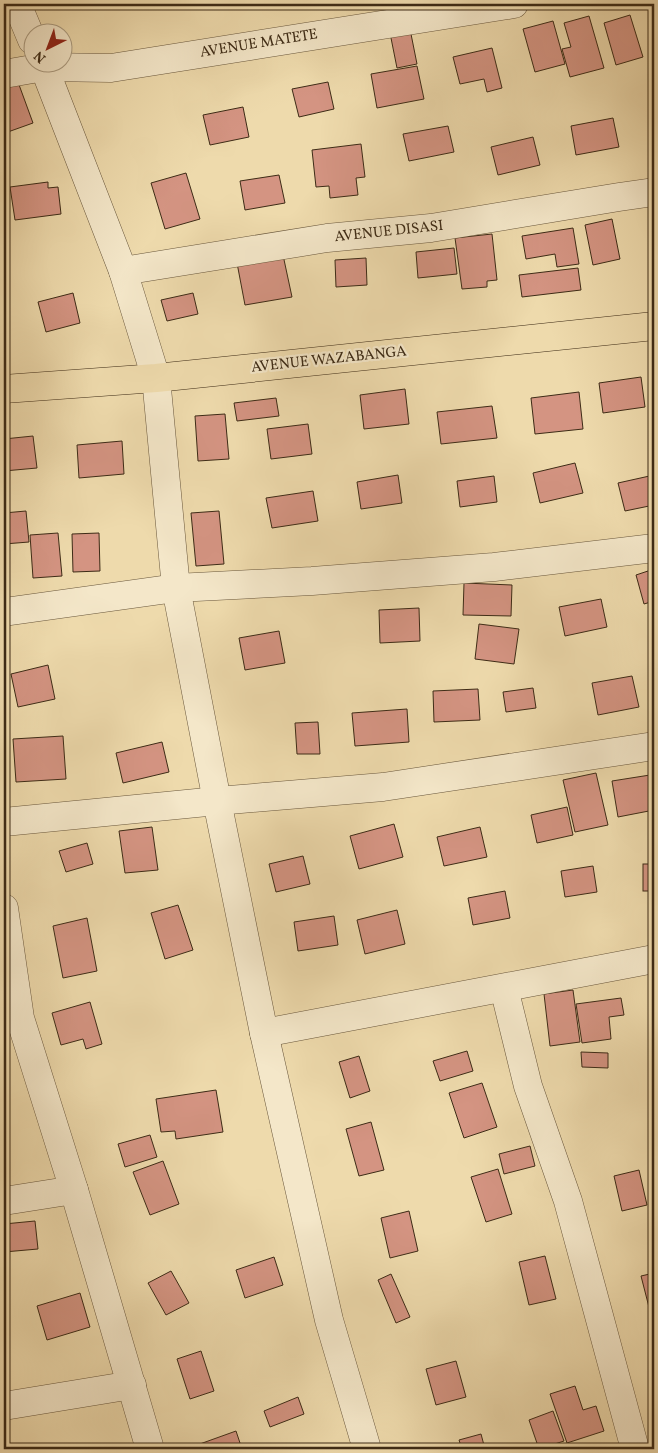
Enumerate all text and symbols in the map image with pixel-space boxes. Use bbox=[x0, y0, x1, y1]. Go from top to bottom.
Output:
north arrow bbox=[22, 22, 72, 72]
street label: AVENUE MATETE bbox=[199, 24, 319, 64]
text: N bbox=[30, 46, 50, 67]
street label: AVENUE DISASI bbox=[333, 216, 445, 248]
street label: AVENUE WAZABANGA bbox=[250, 341, 408, 379]

